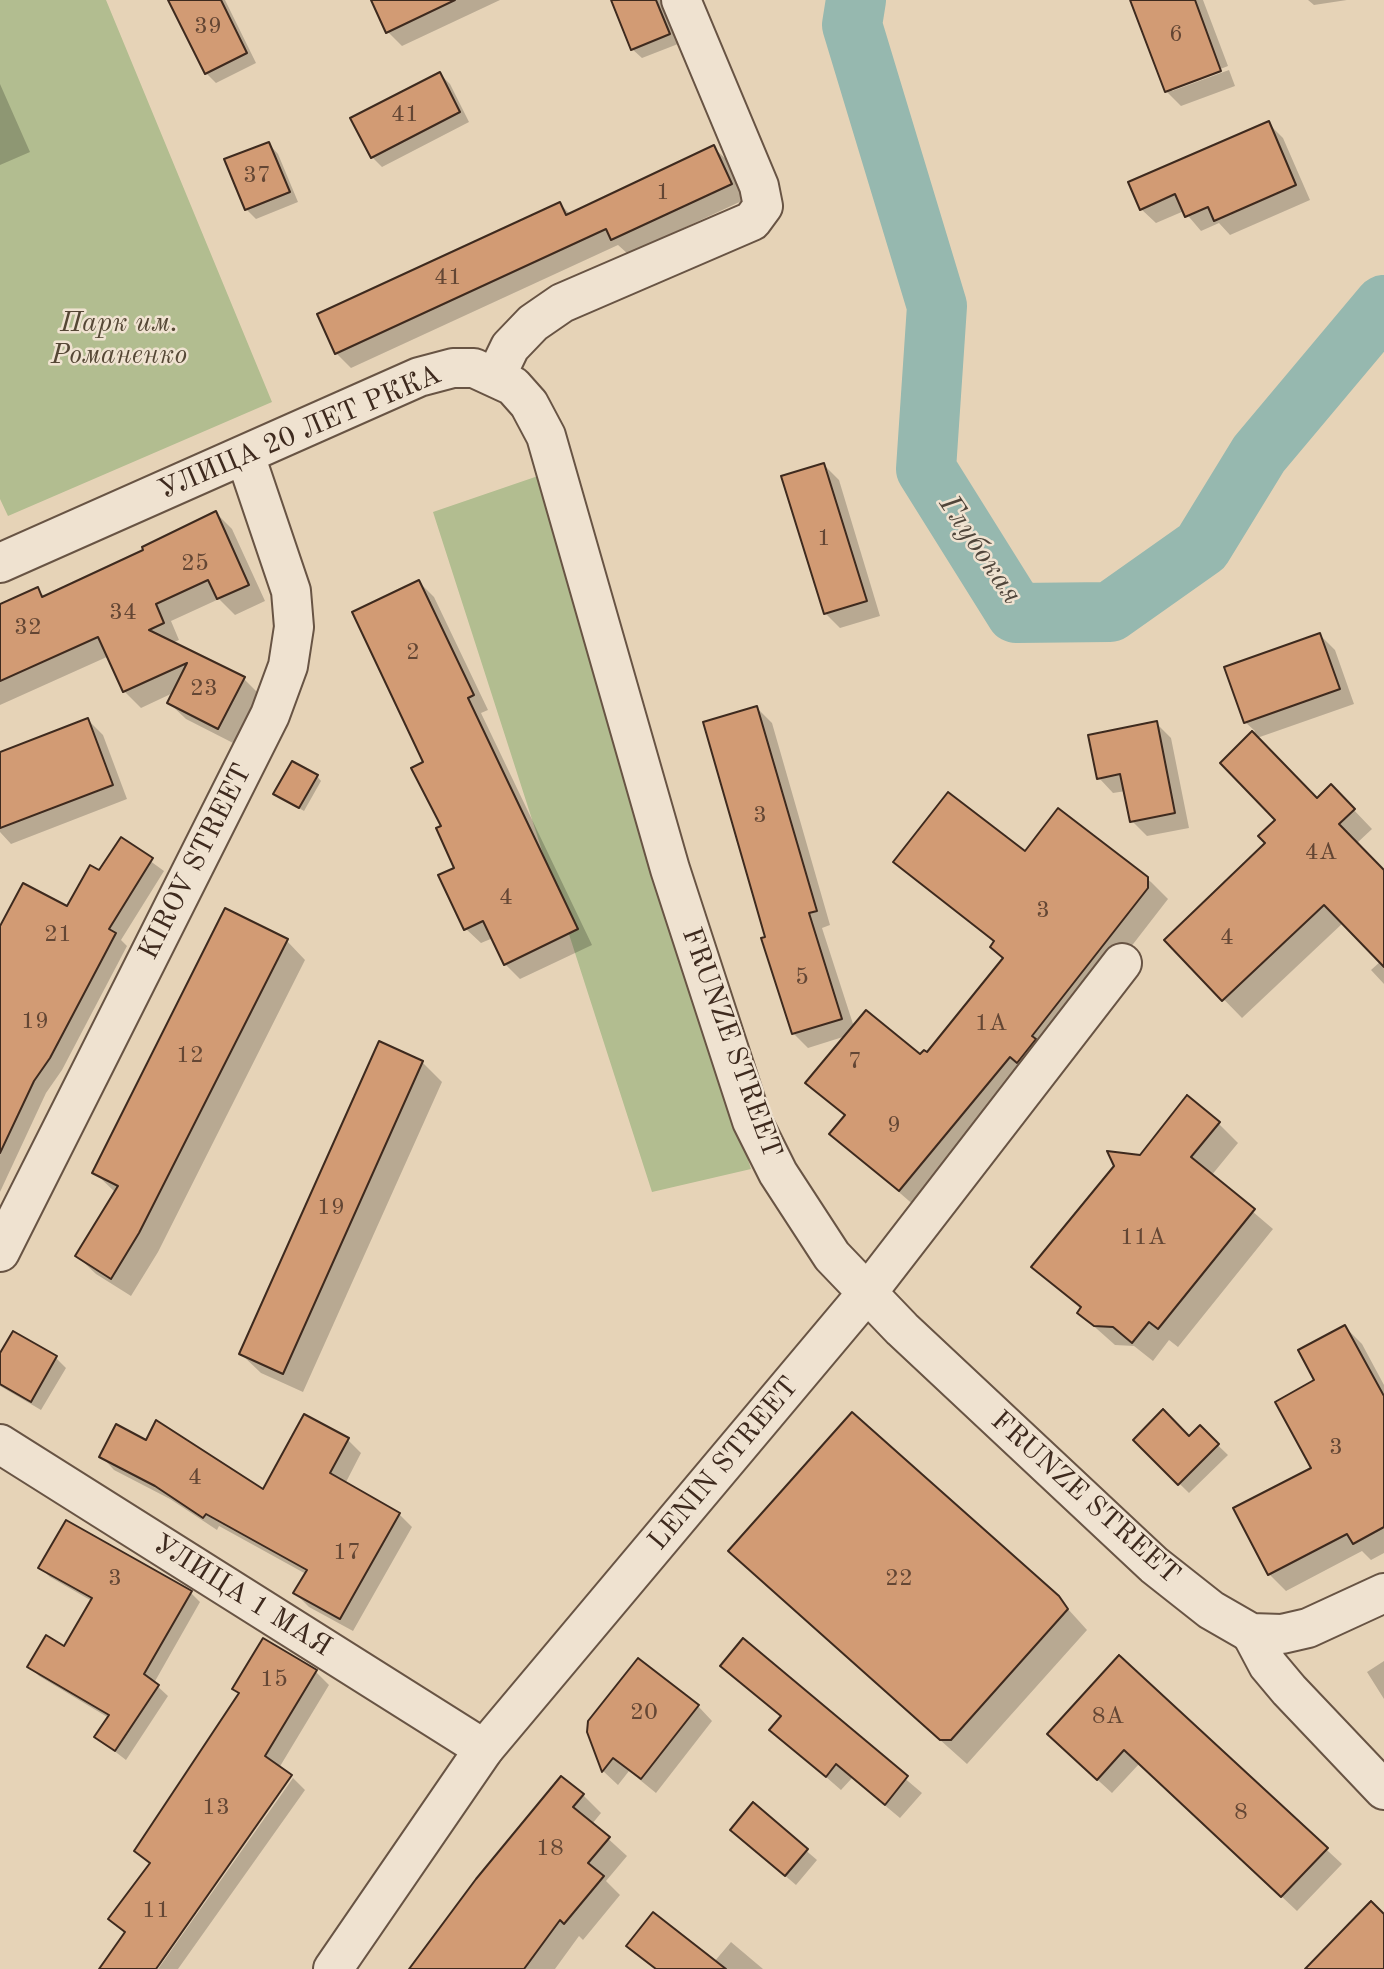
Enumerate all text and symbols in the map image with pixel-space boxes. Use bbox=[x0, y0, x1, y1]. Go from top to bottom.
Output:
house number: 39 bbox=[194, 13, 222, 41]
house number: 6 bbox=[1169, 21, 1183, 49]
house number: 41 bbox=[391, 101, 419, 129]
house number: 37 bbox=[243, 162, 271, 190]
house number: 1 bbox=[656, 179, 670, 207]
house number: 41 bbox=[434, 264, 462, 292]
park label: Парк им. Романенко bbox=[51, 307, 187, 373]
street label: УЛИЦА 20 ЛЕТ РККА bbox=[154, 358, 446, 508]
water label: Глубокая bbox=[930, 489, 1030, 611]
house number: 1 bbox=[817, 525, 831, 553]
house number: 25 bbox=[181, 550, 209, 578]
house number: 34 bbox=[109, 599, 137, 627]
house number: 32 bbox=[14, 614, 42, 642]
house number: 2 bbox=[406, 639, 420, 667]
house number: 23 bbox=[190, 675, 218, 703]
street label: KIROV STREET bbox=[132, 759, 260, 965]
house number: 3 bbox=[753, 802, 767, 830]
house number: 4А bbox=[1305, 839, 1337, 867]
house number: 4 bbox=[499, 884, 513, 912]
house number: 3 bbox=[1036, 897, 1050, 925]
house number: 21 bbox=[44, 921, 72, 949]
street label: FRUNZE STREET bbox=[674, 923, 788, 1163]
house number: 4 bbox=[1220, 924, 1234, 952]
house number: 5 bbox=[795, 964, 809, 992]
house number: 19 bbox=[21, 1008, 49, 1036]
house number: 1А bbox=[975, 1010, 1007, 1038]
house number: 12 bbox=[176, 1042, 204, 1070]
house number: 7 bbox=[848, 1048, 862, 1076]
house number: 9 bbox=[887, 1112, 901, 1140]
house number: 19 bbox=[317, 1194, 345, 1222]
house number: 11А bbox=[1120, 1224, 1166, 1252]
street label: LENIN STREET bbox=[642, 1370, 806, 1558]
street label: FRUNZE STREET bbox=[984, 1404, 1186, 1592]
house number: 3 bbox=[1329, 1434, 1343, 1462]
house number: 4 bbox=[188, 1464, 202, 1492]
street label: УЛИЦА 1 МАЯ bbox=[147, 1528, 337, 1664]
house number: 17 bbox=[333, 1539, 361, 1567]
house number: 3 bbox=[108, 1565, 122, 1593]
house number: 22 bbox=[885, 1565, 913, 1593]
house number: 15 bbox=[260, 1666, 288, 1694]
house number: 20 bbox=[630, 1699, 658, 1727]
house number: 8А bbox=[1092, 1703, 1124, 1731]
house number: 13 bbox=[202, 1794, 230, 1822]
house number: 8 bbox=[1234, 1799, 1248, 1827]
house number: 18 bbox=[536, 1835, 564, 1863]
house number: 11 bbox=[142, 1897, 170, 1925]

